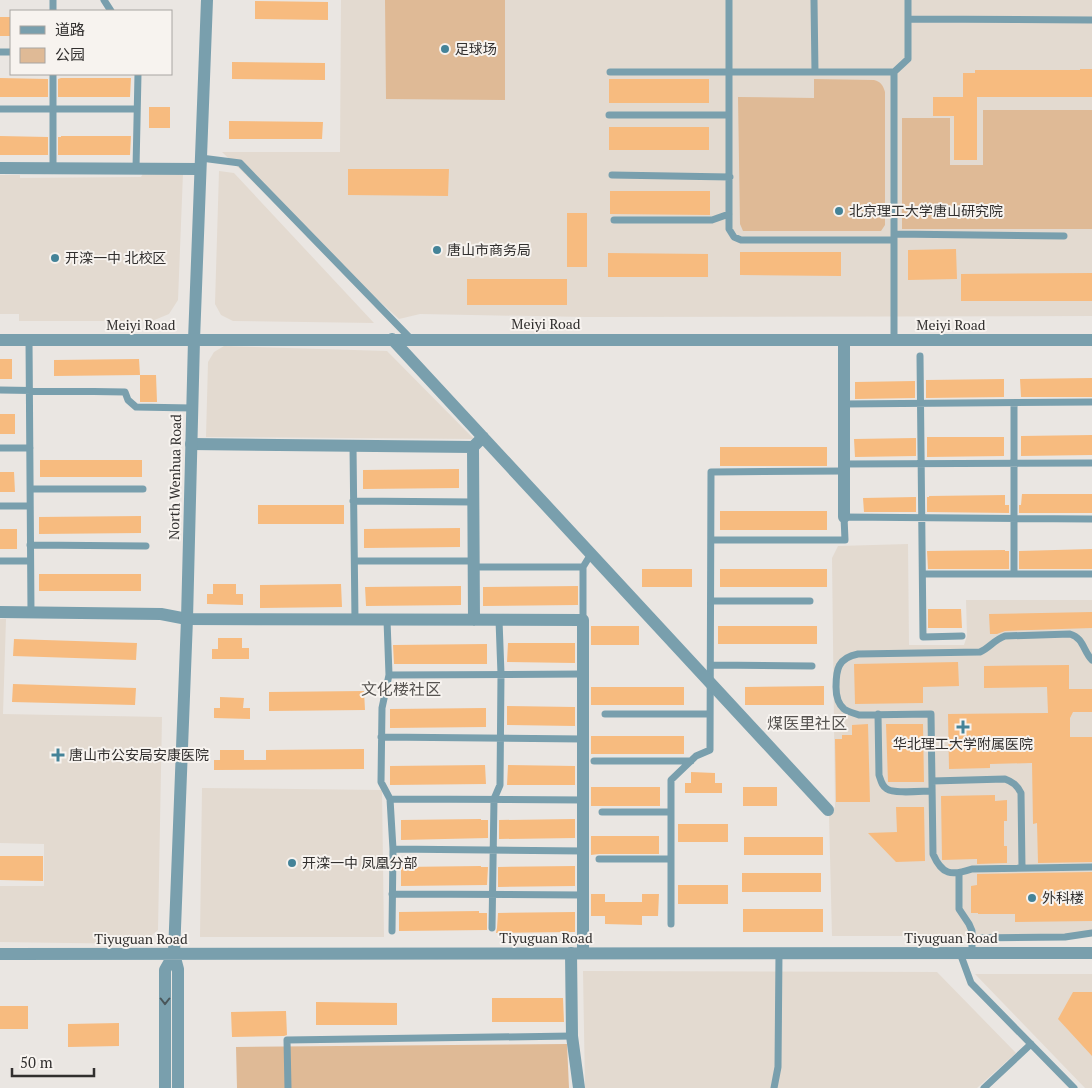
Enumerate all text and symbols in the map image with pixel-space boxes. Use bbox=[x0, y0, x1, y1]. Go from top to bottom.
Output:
legend bbox=[10, 10, 172, 75]
text: 道路 bbox=[55, 19, 85, 39]
place label: 足球场 bbox=[455, 39, 497, 58]
marker: 足球场 bbox=[439, 43, 451, 55]
text: 公园 bbox=[55, 44, 85, 64]
place label: 北京理工大学唐山研究院 bbox=[849, 201, 1003, 220]
marker: 北京理工大学唐山研究院 bbox=[833, 205, 845, 217]
place label: 唐山市商务局 bbox=[447, 240, 531, 259]
marker: 唐山市商务局 bbox=[431, 244, 443, 256]
place label: 开滦一中 北校区 bbox=[65, 248, 166, 267]
marker: 开滦一中 北校区 bbox=[49, 252, 61, 264]
street label: Meiyi Road bbox=[511, 314, 581, 333]
street label: Meiyi Road bbox=[106, 315, 176, 334]
street label: Meiyi Road bbox=[916, 315, 986, 334]
street label: North Wenhua Road bbox=[164, 414, 185, 540]
district label: 文化楼社区 bbox=[361, 678, 441, 700]
district label: 煤医里社区 bbox=[767, 712, 847, 734]
marker: 华北理工大学附属医院 bbox=[956, 720, 970, 734]
place label: 华北理工大学附属医院 bbox=[893, 734, 1033, 753]
place label: 唐山市公安局安康医院 bbox=[69, 745, 209, 764]
marker: 唐山市公安局安康医院 bbox=[51, 748, 65, 762]
place label: 开滦一中 凤凰分部 bbox=[302, 853, 417, 872]
marker: 开滦一中 凤凰分部 bbox=[286, 857, 298, 869]
place label: 外科楼 bbox=[1042, 888, 1084, 907]
marker: 外科楼 bbox=[1026, 892, 1038, 904]
street label: Tiyuguan Road bbox=[499, 928, 593, 947]
street label: Tiyuguan Road bbox=[904, 928, 998, 947]
street label: Tiyuguan Road bbox=[94, 929, 188, 948]
one-way arrow bbox=[160, 997, 170, 1005]
scale bar bbox=[12, 1046, 95, 1078]
text: 50 m bbox=[20, 1052, 53, 1072]

